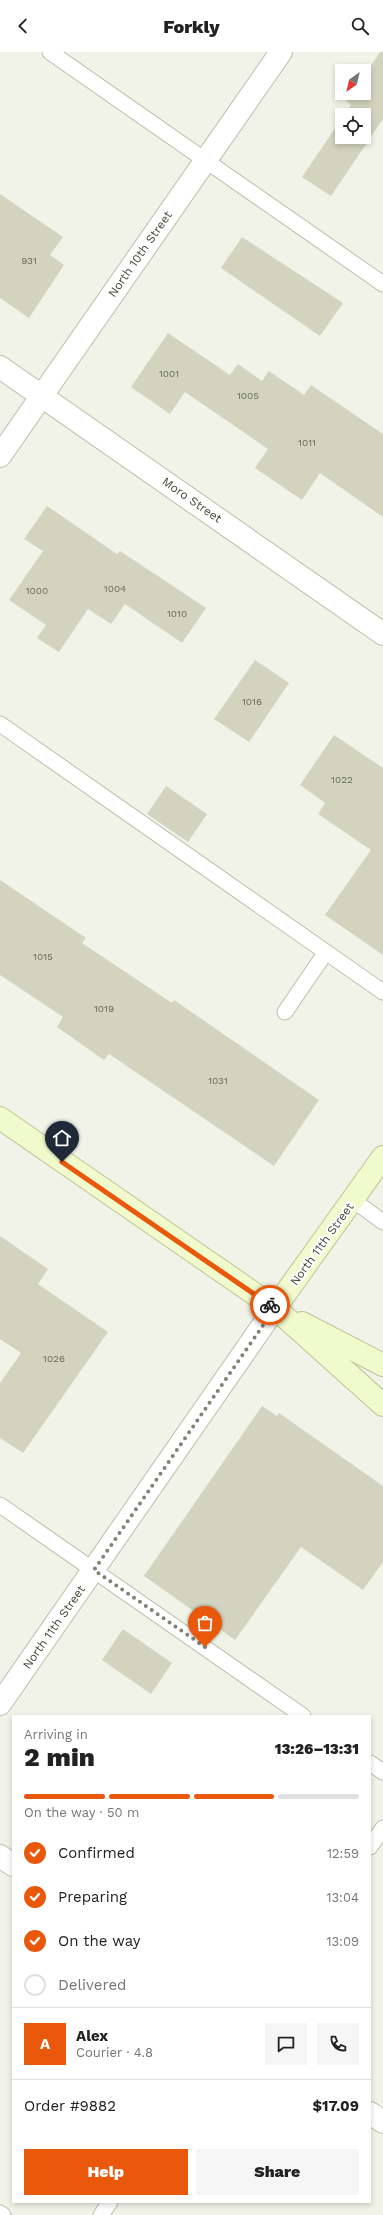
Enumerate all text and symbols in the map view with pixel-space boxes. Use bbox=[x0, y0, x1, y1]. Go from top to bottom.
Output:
icon: back bbox=[12, 15, 34, 37]
icon: search bbox=[349, 15, 371, 37]
text: Forkly bbox=[163, 16, 220, 37]
north arrow bbox=[335, 64, 371, 100]
map controls bbox=[335, 64, 371, 144]
button: locate bbox=[335, 108, 371, 144]
street label: North 10th Street bbox=[105, 208, 175, 300]
house number: 931 bbox=[21, 255, 37, 266]
house number: 1001 bbox=[159, 368, 179, 379]
house number: 1005 bbox=[237, 390, 259, 401]
house number: 1011 bbox=[298, 437, 316, 448]
street label: Moro Street bbox=[160, 474, 224, 526]
house number: 1004 bbox=[104, 583, 126, 594]
house number: 1000 bbox=[26, 585, 48, 596]
house number: 1010 bbox=[167, 608, 187, 619]
house number: 1016 bbox=[242, 696, 262, 707]
house number: 1022 bbox=[331, 774, 353, 785]
house number: 1015 bbox=[33, 951, 53, 962]
house number: 1019 bbox=[94, 1003, 114, 1014]
house number: 1031 bbox=[208, 1075, 228, 1086]
pin bbox=[45, 1121, 79, 1162]
icon: home bbox=[51, 1127, 73, 1149]
street label: North 11th Street bbox=[287, 1200, 357, 1288]
courier bbox=[250, 1285, 290, 1325]
icon: bike bbox=[259, 1294, 281, 1316]
house number: 1026 bbox=[43, 1353, 65, 1364]
street label: North 11th Street bbox=[20, 1583, 88, 1671]
pin bbox=[188, 1606, 222, 1647]
icon: bag bbox=[194, 1612, 216, 1634]
text: Arriving in bbox=[24, 1727, 88, 1742]
text: 13:26–13:31 bbox=[275, 1740, 359, 1758]
text: 2 min bbox=[24, 1742, 95, 1772]
text: On the way · 50 m bbox=[24, 1805, 139, 1820]
icon: check bbox=[24, 1842, 46, 1864]
text: Confirmed bbox=[58, 1844, 135, 1862]
text: 12:59 bbox=[327, 1846, 359, 1861]
icon: check bbox=[24, 1886, 46, 1908]
text: Preparing bbox=[58, 1888, 127, 1906]
text: 13:04 bbox=[326, 1890, 359, 1905]
icon: check bbox=[24, 1930, 46, 1952]
text: On the way bbox=[58, 1932, 140, 1950]
text: 13:09 bbox=[326, 1934, 359, 1949]
text: Delivered bbox=[58, 1976, 126, 1994]
button: chat bbox=[265, 2023, 307, 2065]
button: phone bbox=[317, 2023, 359, 2065]
text: Alex bbox=[76, 2027, 108, 2045]
text: A bbox=[40, 2035, 50, 2053]
text: Courier · 4.8 bbox=[76, 2045, 153, 2060]
text: Order #9882 bbox=[24, 2097, 116, 2115]
text: $17.09 bbox=[312, 2097, 359, 2115]
button: Help bbox=[24, 2149, 188, 2195]
button: Share bbox=[196, 2149, 359, 2195]

